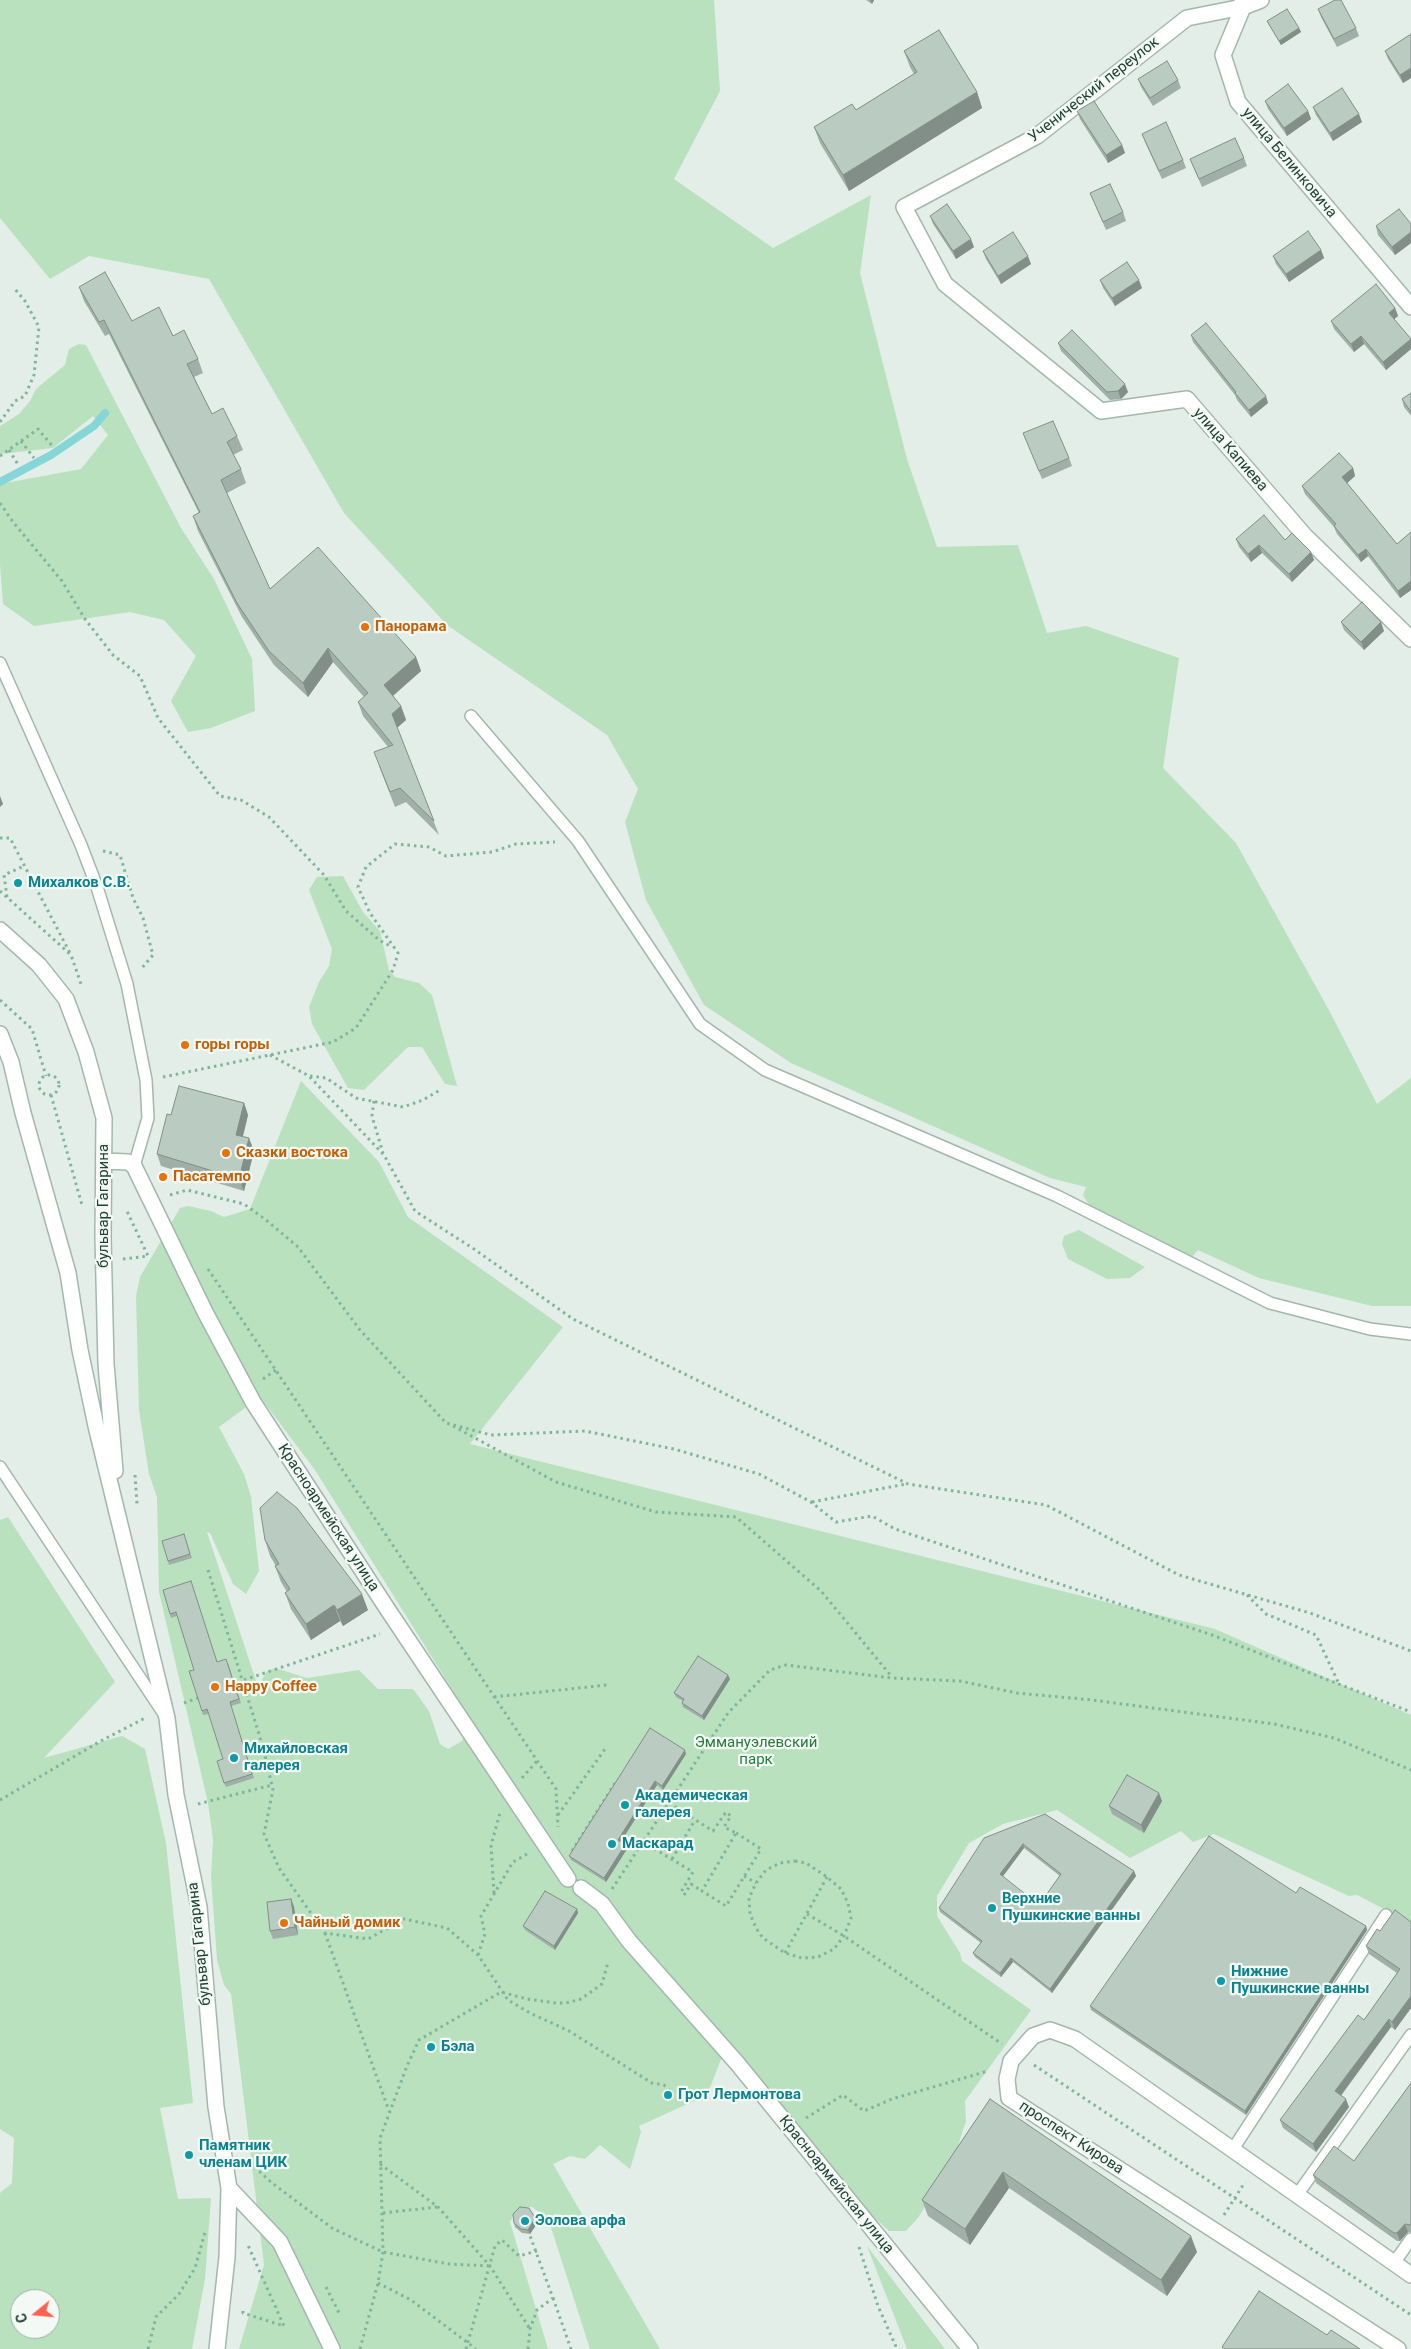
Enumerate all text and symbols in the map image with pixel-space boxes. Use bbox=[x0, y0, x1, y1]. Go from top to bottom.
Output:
street label: Ученический переулок bbox=[1025, 33, 1163, 147]
street label: улица Белинковича bbox=[1238, 104, 1340, 222]
street label: улица Капиева bbox=[1189, 405, 1271, 495]
place label: Панорама bbox=[375, 618, 446, 636]
marker: Панорама bbox=[359, 621, 371, 633]
place label: Михалков С.В. bbox=[28, 874, 131, 892]
marker: Михалков С.В. bbox=[12, 877, 24, 889]
place label: горы горы bbox=[195, 1036, 270, 1054]
marker: горы горы bbox=[179, 1039, 191, 1051]
street label: бульвар Гагарина bbox=[95, 1144, 113, 1268]
place label: Сказки востока bbox=[236, 1144, 348, 1162]
marker: Сказки востока bbox=[220, 1147, 232, 1159]
place label: Пасатемпо bbox=[173, 1168, 251, 1186]
marker: Пасатемпо bbox=[157, 1171, 169, 1183]
street label: Красноармейская улица bbox=[273, 1441, 383, 1595]
place label: Happy Coffee bbox=[225, 1678, 317, 1696]
marker: Happy Coffee bbox=[209, 1681, 221, 1693]
park label: Эммануэлевский парк bbox=[695, 1734, 817, 1769]
place label: Михайловская галерея bbox=[244, 1740, 348, 1775]
marker: Михайловская галерея bbox=[228, 1752, 240, 1764]
place label: Академическая галерея bbox=[635, 1787, 748, 1822]
marker: Академическая галерея bbox=[619, 1799, 631, 1811]
place label: Маскарад bbox=[622, 1835, 693, 1853]
marker: Маскарад bbox=[606, 1838, 618, 1850]
street label: бульвар Гагарина bbox=[185, 1881, 215, 2007]
place label: Верхние Пушкинские ванны bbox=[1002, 1890, 1140, 1925]
marker: Верхние Пушкинские ванны bbox=[986, 1902, 998, 1914]
place label: Чайный домик bbox=[294, 1914, 400, 1932]
marker: Чайный домик bbox=[278, 1917, 290, 1929]
place label: Нижние Пушкинские ванны bbox=[1231, 1963, 1369, 1998]
marker: Нижние Пушкинские ванны bbox=[1215, 1975, 1227, 1987]
place label: Бэла bbox=[441, 2038, 475, 2056]
marker: Бэла bbox=[425, 2041, 437, 2053]
place label: Грот Лермонтова bbox=[678, 2086, 801, 2104]
marker: Грот Лермонтова bbox=[662, 2089, 674, 2101]
street label: проспект Кирова bbox=[1015, 2098, 1127, 2178]
street label: Красноармейская улица bbox=[775, 2112, 897, 2258]
place label: Памятник членам ЦИК bbox=[199, 2137, 287, 2172]
marker: Памятник членам ЦИК bbox=[183, 2149, 195, 2161]
place label: Эолова арфа bbox=[535, 2212, 626, 2230]
marker: Эолова арфа bbox=[519, 2215, 531, 2227]
north arrow bbox=[10, 2289, 60, 2339]
text: С bbox=[13, 2311, 31, 2325]

